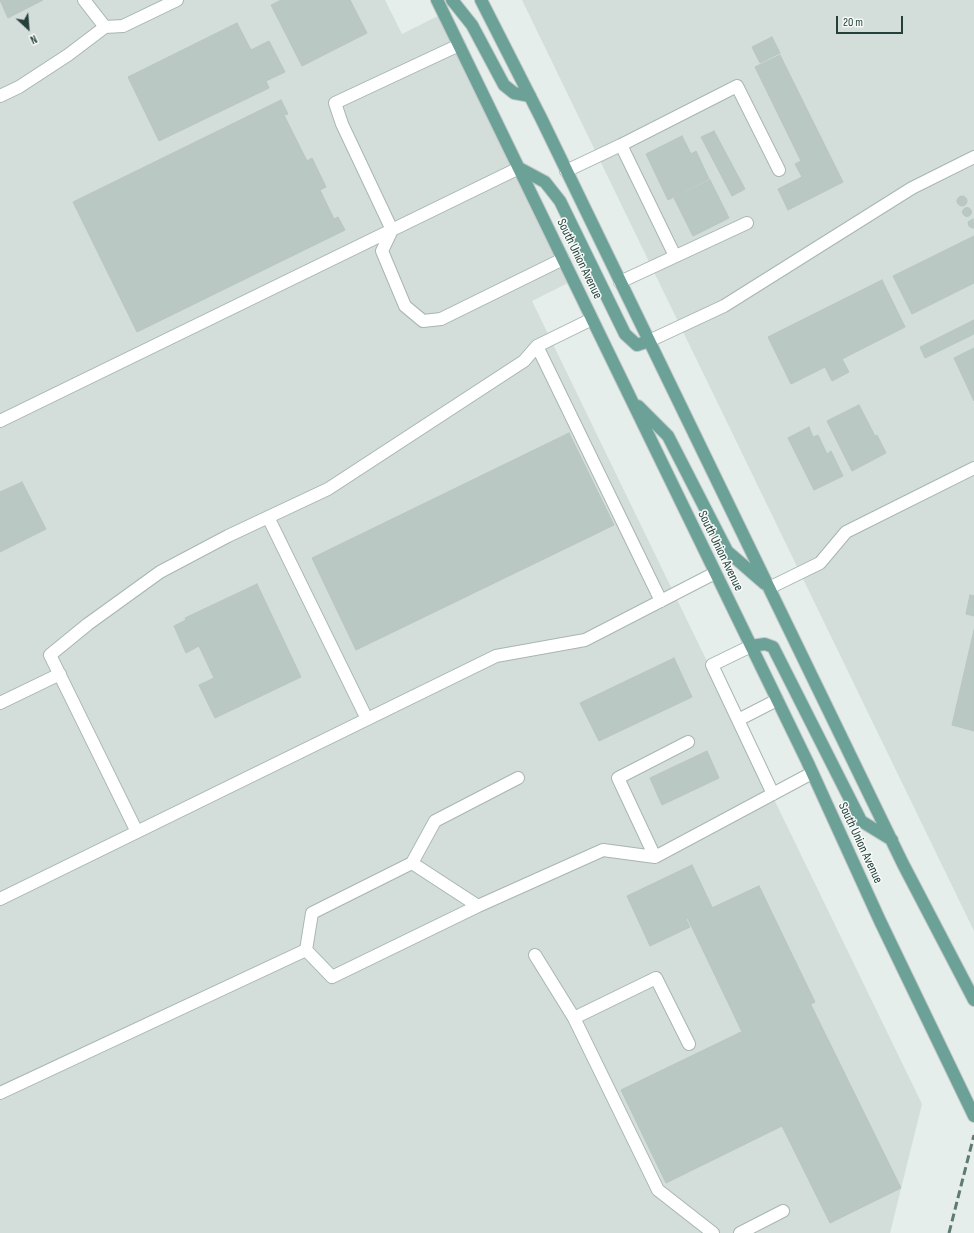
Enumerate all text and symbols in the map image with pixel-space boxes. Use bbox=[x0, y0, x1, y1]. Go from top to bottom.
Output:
north arrow bbox=[8, 8, 48, 48]
scale bar bbox=[838, 8, 905, 34]
text: 20 m bbox=[843, 15, 863, 30]
text: N bbox=[28, 32, 39, 46]
street label: South Union Avenue bbox=[553, 216, 605, 302]
street label: South Union Avenue bbox=[694, 508, 746, 594]
street label: South Union Avenue bbox=[835, 800, 885, 886]

